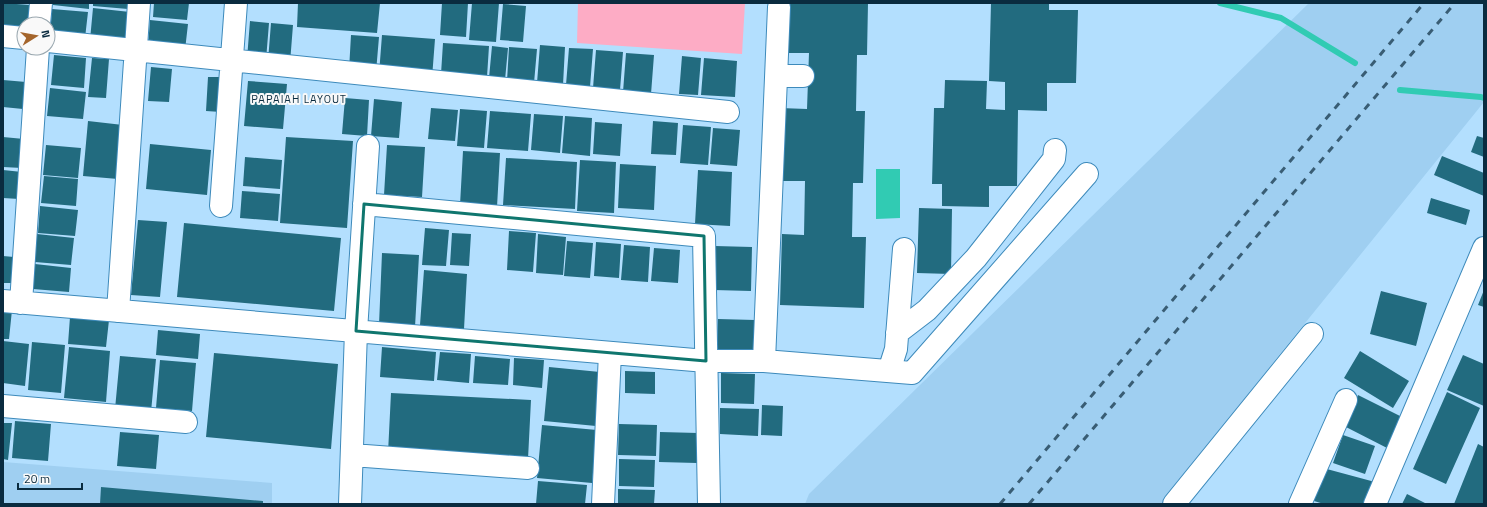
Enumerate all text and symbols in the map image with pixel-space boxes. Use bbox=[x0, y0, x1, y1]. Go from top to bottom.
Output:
north arrow bbox=[16, 16, 56, 56]
text: N bbox=[37, 29, 54, 39]
district label: PAPAIAH LAYOUT bbox=[251, 91, 347, 107]
scale bar bbox=[18, 465, 82, 491]
text: 20 m bbox=[24, 469, 50, 488]

